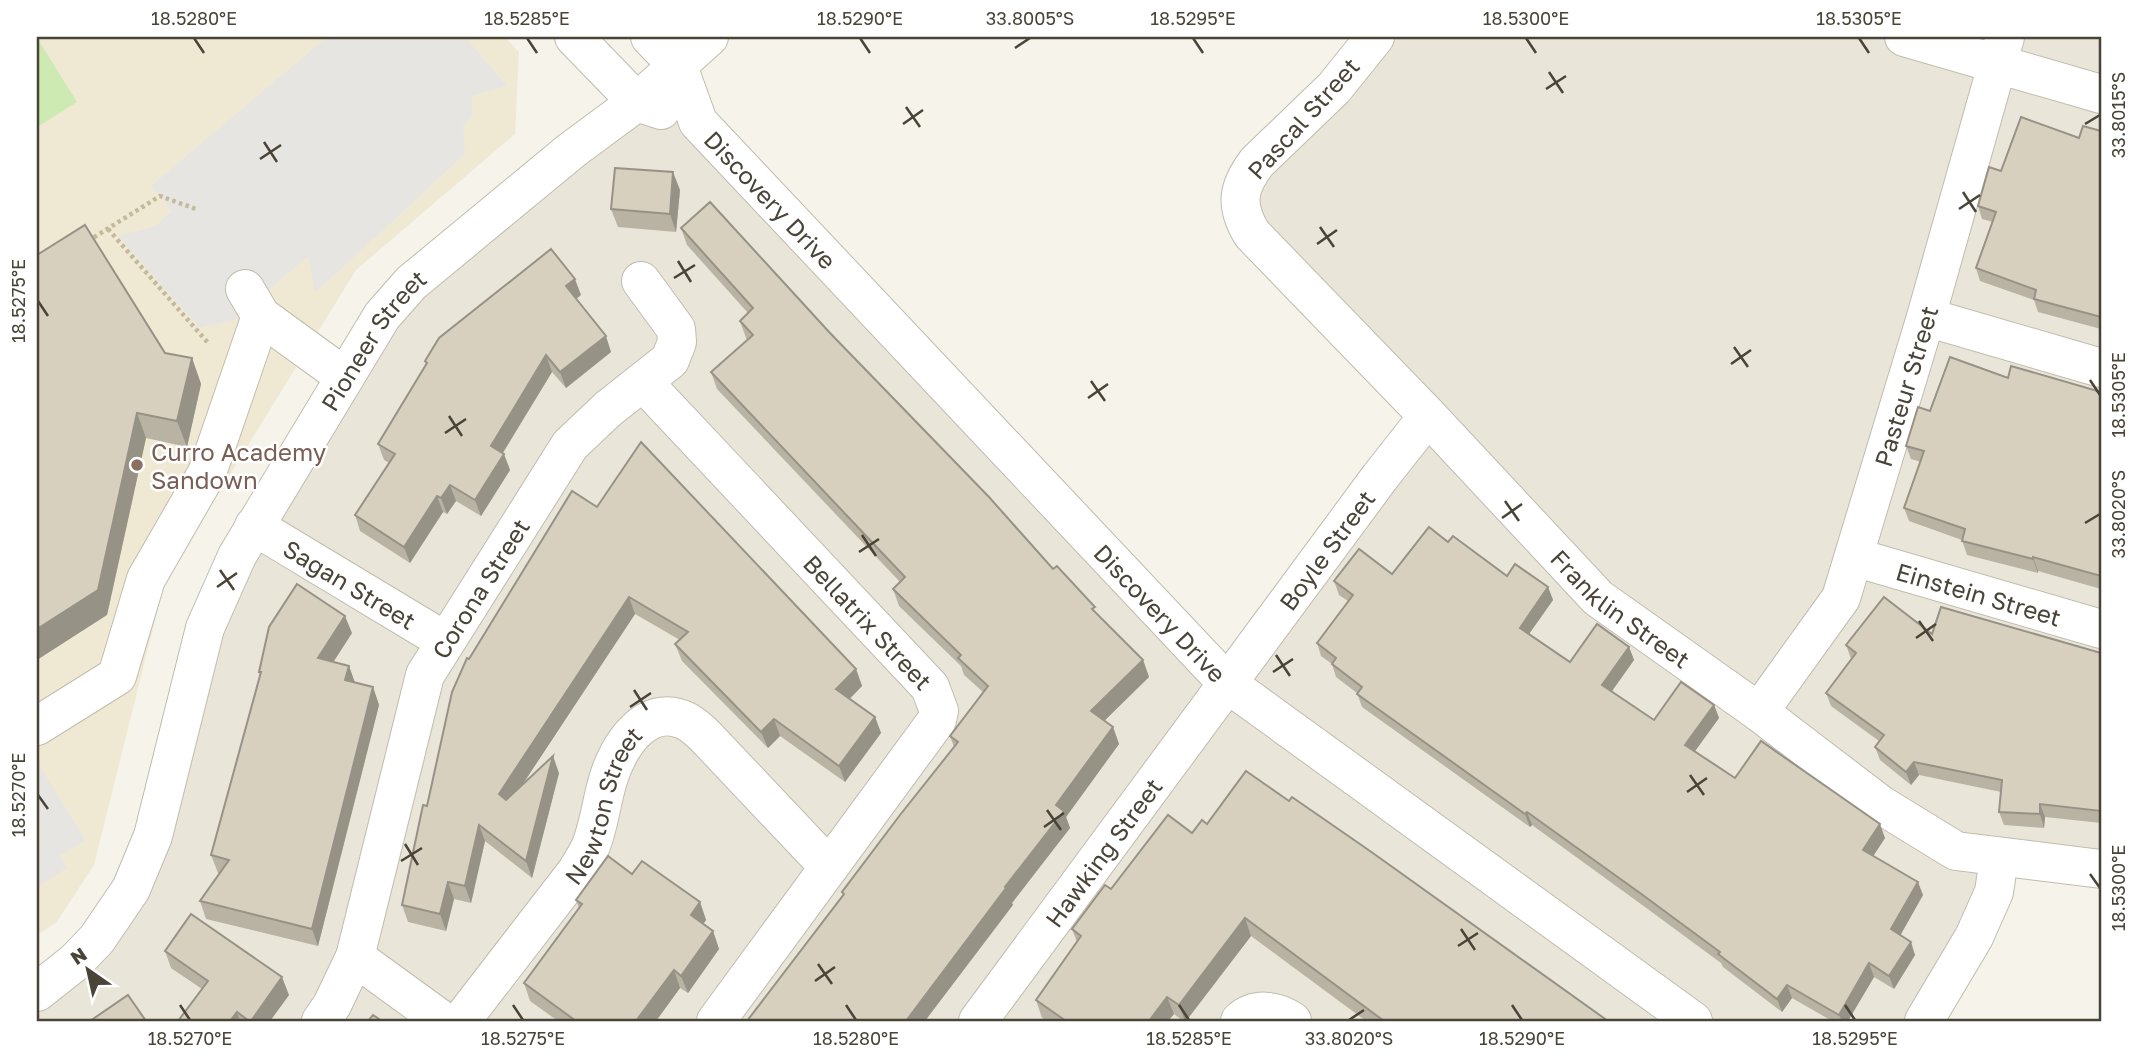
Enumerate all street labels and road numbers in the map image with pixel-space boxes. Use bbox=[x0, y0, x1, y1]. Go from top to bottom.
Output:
street label: Pascal Street bbox=[1241, 51, 1365, 185]
street label: Discovery Drive bbox=[699, 124, 843, 274]
street label: Pioneer Street bbox=[314, 263, 431, 416]
street label: Pasteur Street bbox=[1867, 302, 1943, 470]
street label: Boyle Street bbox=[1272, 484, 1380, 615]
street label: Corona Street bbox=[425, 513, 535, 663]
street label: Sagan Street bbox=[279, 533, 421, 635]
street label: Discovery Drive bbox=[1089, 537, 1233, 688]
street label: Franklin Street bbox=[1545, 543, 1696, 673]
street label: Bellatrix Street bbox=[798, 548, 939, 695]
street label: Einstein Street bbox=[1893, 556, 2065, 631]
street label: Newton Street bbox=[558, 720, 647, 890]
street label: Hawking Street bbox=[1038, 772, 1167, 932]

